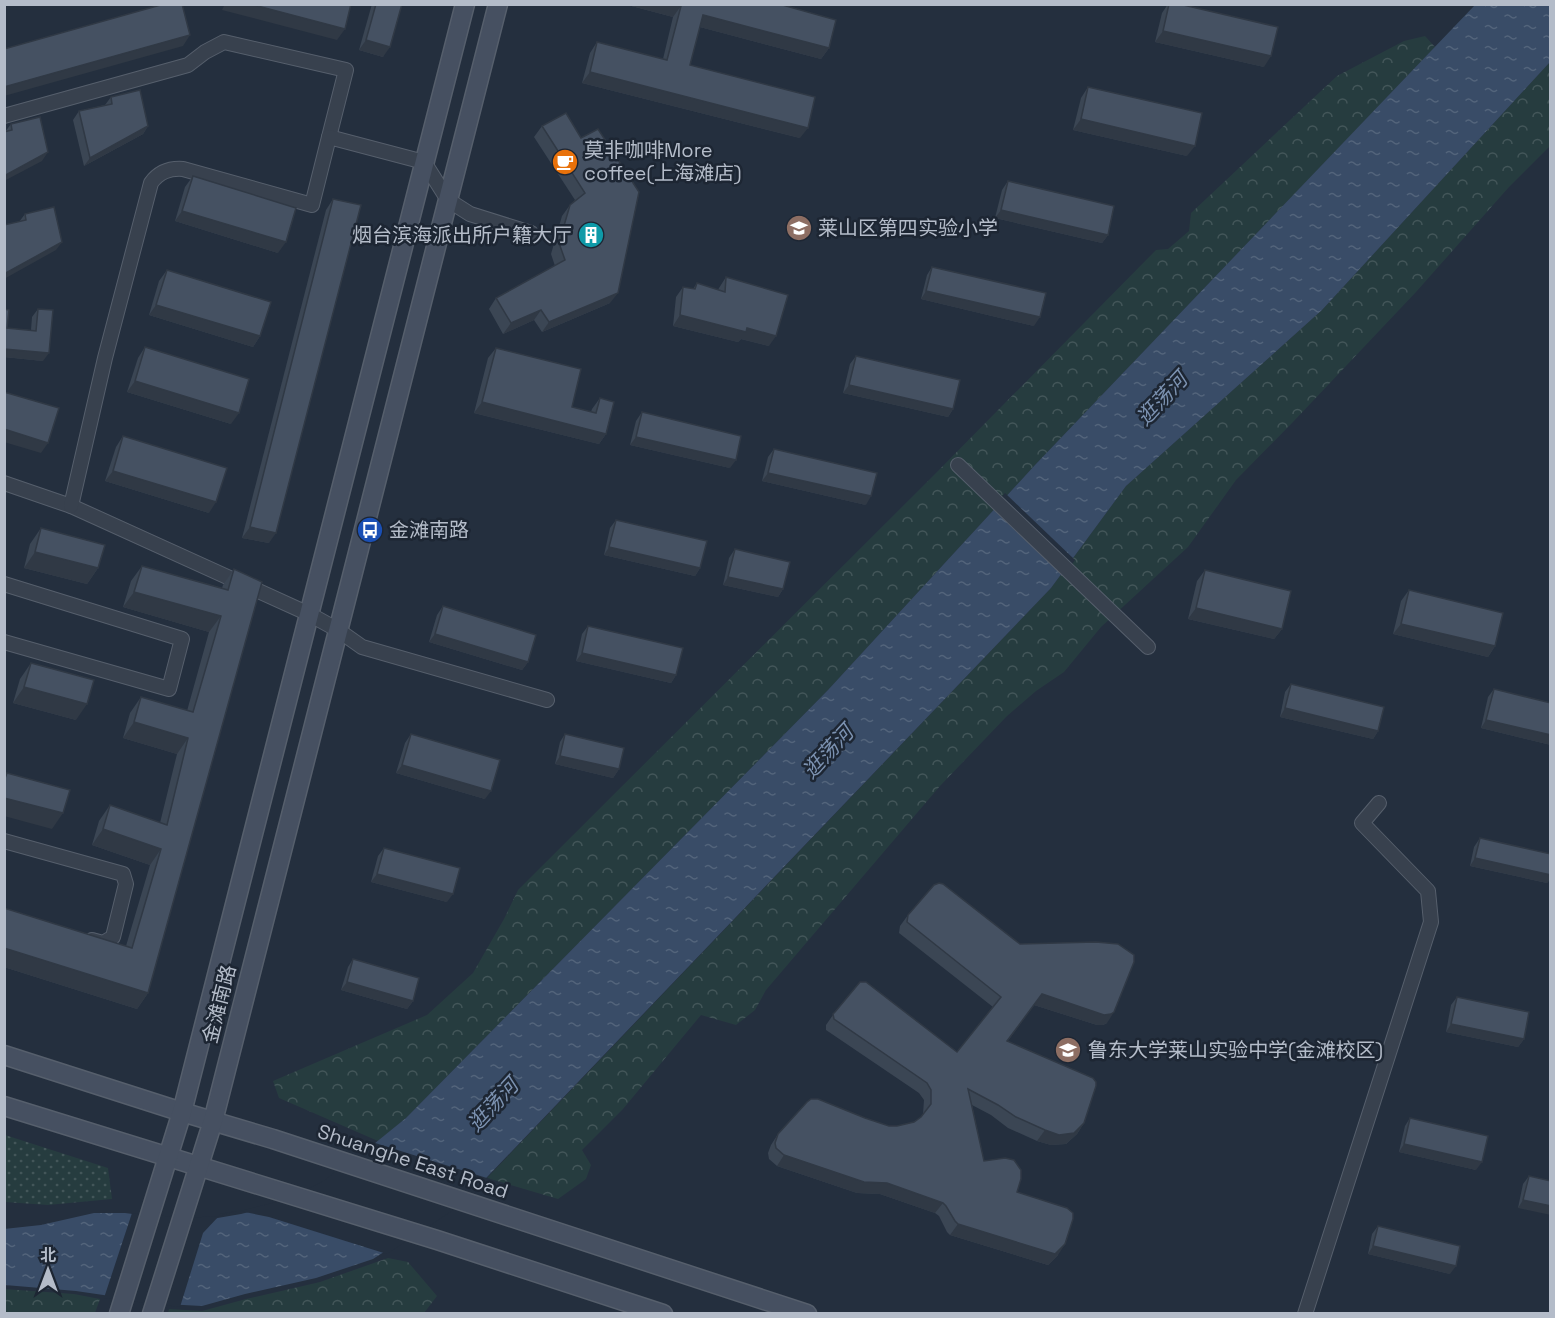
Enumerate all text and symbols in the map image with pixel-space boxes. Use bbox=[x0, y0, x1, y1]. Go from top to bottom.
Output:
place label: 莫非咖啡More coffee(上海滩店) bbox=[584, 137, 742, 186]
cafe icon: 莫非咖啡More coffee(上海滩店) bbox=[550, 147, 580, 177]
school or university icon: 莱山区第四实验小学 bbox=[784, 213, 814, 243]
place label: 莱山区第四实验小学 bbox=[818, 215, 998, 241]
building icon: 烟台滨海派出所户籍大厅 bbox=[576, 220, 606, 250]
place label: 烟台滨海派出所户籍大厅 bbox=[352, 222, 572, 248]
water label: 逛荡河 bbox=[1130, 363, 1196, 431]
bus stop icon: 金滩南路 bbox=[355, 515, 385, 545]
place label: 金滩南路 bbox=[389, 517, 469, 543]
water label: 逛荡河 bbox=[796, 716, 862, 784]
street label: 金滩南路 bbox=[197, 962, 241, 1046]
school or university icon: 鲁东大学莱山实验中学(金滩校区) bbox=[1053, 1035, 1083, 1065]
place label: 鲁东大学莱山实验中学(金滩校区) bbox=[1088, 1037, 1383, 1063]
water label: 逛荡河 bbox=[461, 1069, 527, 1137]
street label: Shuanghe East Road bbox=[314, 1118, 512, 1204]
north arrow bbox=[18, 1240, 78, 1300]
text: 北 bbox=[40, 1245, 56, 1266]

